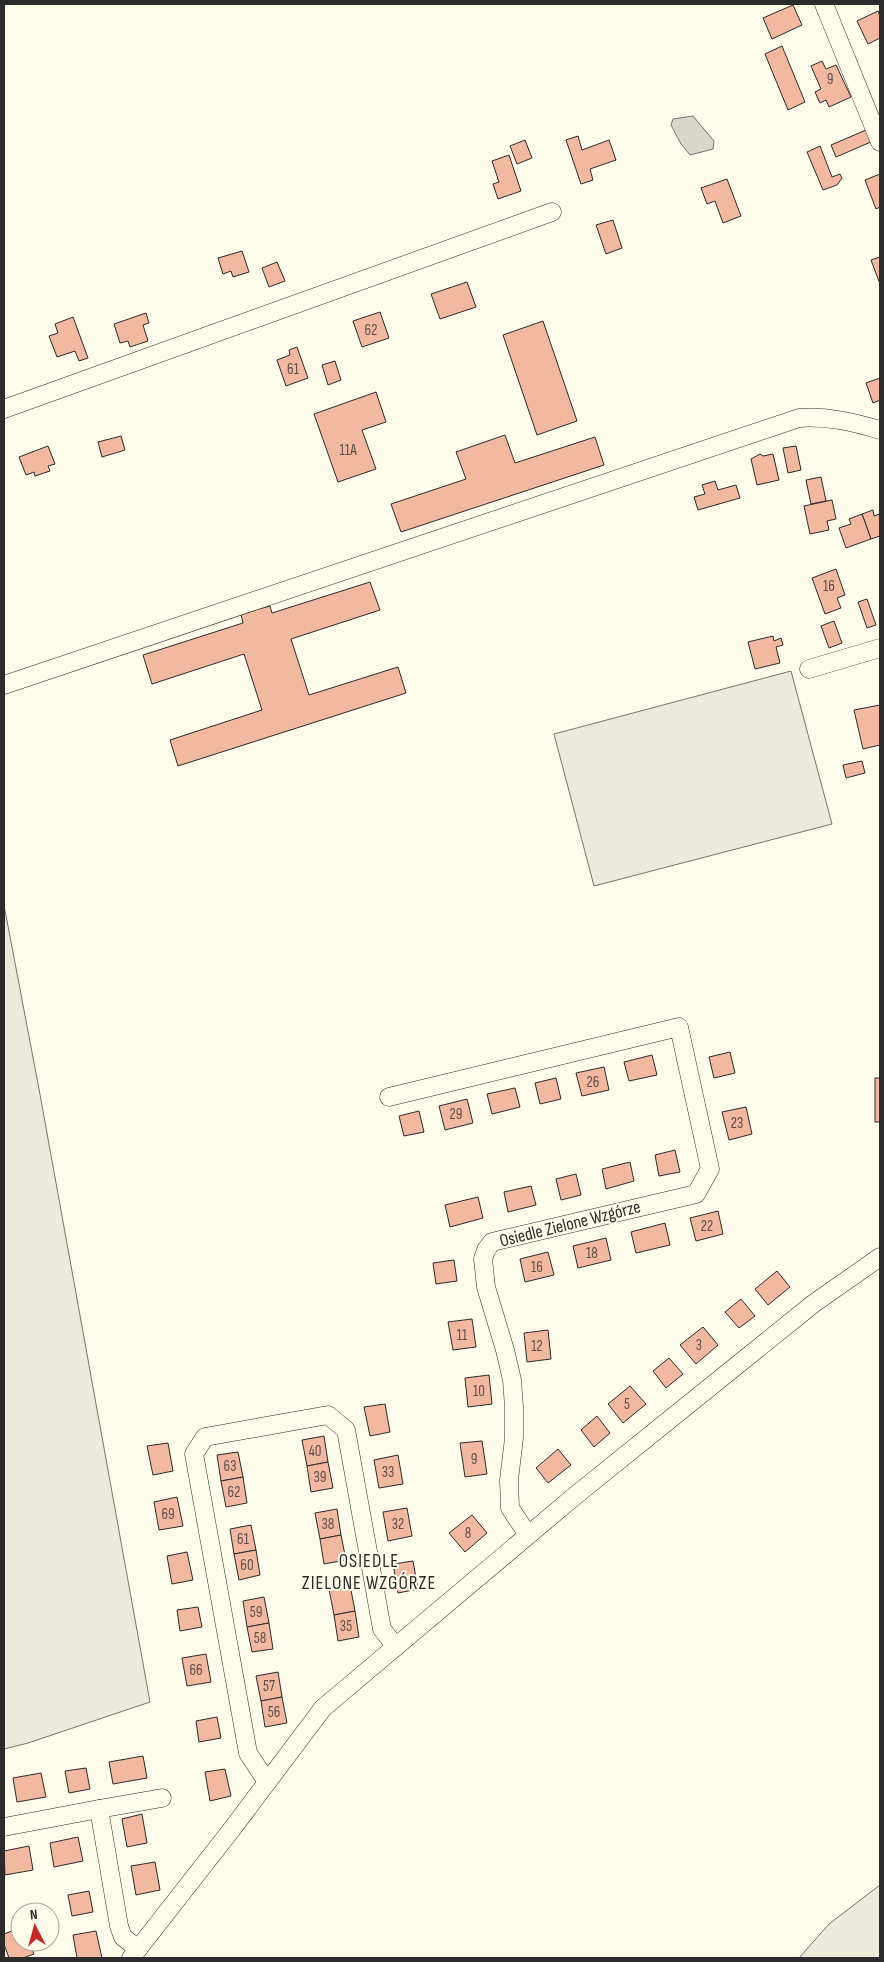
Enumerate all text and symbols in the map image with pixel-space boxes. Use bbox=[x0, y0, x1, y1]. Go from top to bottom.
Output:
house number: 9 bbox=[827, 70, 833, 89]
house number: 62 bbox=[365, 321, 377, 340]
house number: 61 bbox=[287, 360, 300, 379]
house number: 11A bbox=[339, 441, 357, 460]
house number: 16 bbox=[823, 577, 835, 596]
house number: 26 bbox=[587, 1073, 599, 1092]
house number: 29 bbox=[450, 1105, 462, 1124]
house number: 23 bbox=[731, 1114, 743, 1133]
street label: Osiedle Zielone Wzgórze bbox=[497, 1196, 643, 1252]
house number: 22 bbox=[701, 1217, 713, 1236]
house number: 18 bbox=[586, 1244, 598, 1263]
house number: 16 bbox=[531, 1258, 543, 1277]
house number: 11 bbox=[457, 1326, 468, 1345]
house number: 3 bbox=[696, 1336, 702, 1355]
house number: 12 bbox=[531, 1337, 543, 1356]
house number: 10 bbox=[473, 1382, 485, 1401]
house number: 5 bbox=[624, 1395, 630, 1414]
house number: 40 bbox=[309, 1442, 321, 1461]
house number: 9 bbox=[471, 1450, 477, 1469]
house number: 63 bbox=[224, 1457, 236, 1476]
house number: 33 bbox=[382, 1463, 394, 1482]
house number: 39 bbox=[314, 1468, 326, 1487]
house number: 62 bbox=[228, 1483, 240, 1502]
house number: 69 bbox=[161, 1505, 175, 1524]
house number: 38 bbox=[322, 1515, 334, 1534]
house number: 32 bbox=[392, 1515, 404, 1534]
house number: 8 bbox=[465, 1524, 471, 1543]
house number: 61 bbox=[237, 1530, 250, 1549]
district label: OSIEDLE ZIELONE WZGÓRZE bbox=[302, 1550, 436, 1595]
house number: 60 bbox=[240, 1556, 254, 1575]
house number: 59 bbox=[250, 1603, 262, 1622]
house number: 35 bbox=[340, 1617, 352, 1636]
house number: 58 bbox=[254, 1629, 266, 1648]
house number: 66 bbox=[189, 1661, 203, 1680]
house number: 57 bbox=[263, 1677, 275, 1696]
house number: 56 bbox=[268, 1703, 280, 1722]
north arrow bbox=[10, 1902, 60, 1952]
text: N bbox=[29, 1906, 38, 1923]

